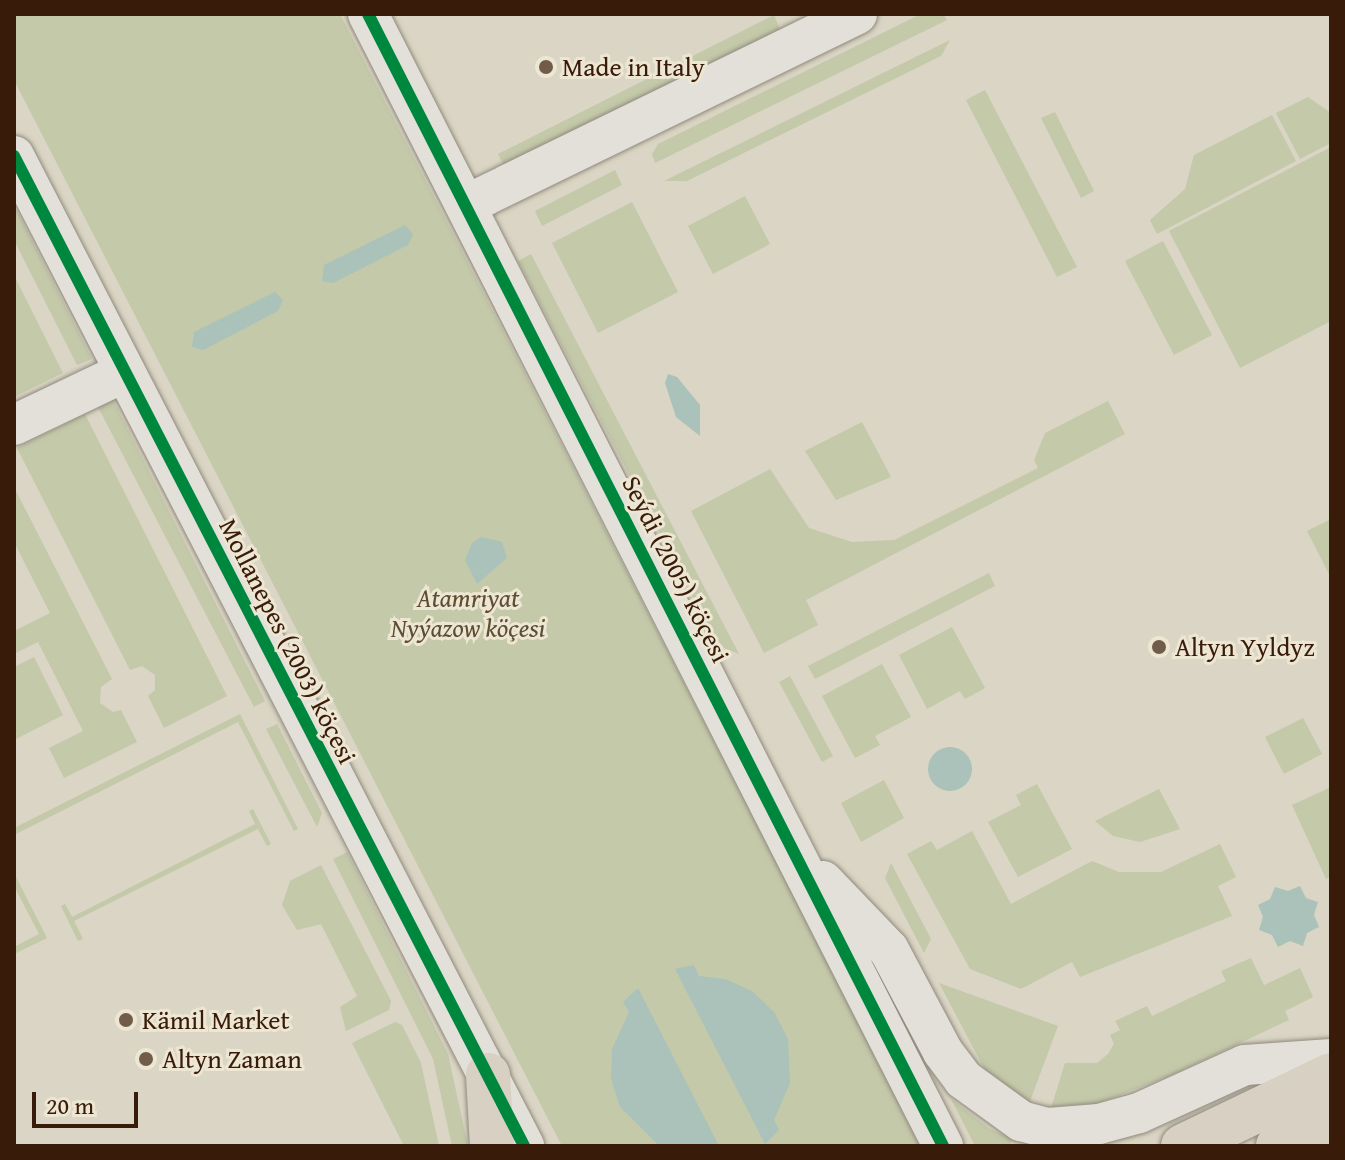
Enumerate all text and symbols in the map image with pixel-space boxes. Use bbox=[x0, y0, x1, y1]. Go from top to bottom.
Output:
place label: Made in Italy bbox=[562, 51, 705, 83]
marker: Made in Italy bbox=[537, 58, 555, 76]
street label: Seýdi (2005) köçesi bbox=[616, 471, 736, 667]
street label: Mollanepes (2003) köçesi bbox=[213, 513, 363, 769]
park label: Atamriyat Nyýazow köçesi bbox=[391, 582, 545, 644]
place label: Altyn Yyldyz bbox=[1175, 631, 1315, 663]
marker: Altyn Yyldyz bbox=[1150, 638, 1168, 656]
place label: Kämil Market bbox=[142, 1004, 290, 1036]
marker: Kämil Market bbox=[117, 1011, 135, 1029]
place label: Altyn Zaman bbox=[162, 1043, 302, 1075]
marker: Altyn Zaman bbox=[137, 1050, 155, 1068]
scale bar bbox=[36, 1076, 142, 1126]
text: 20 m bbox=[46, 1088, 94, 1123]

